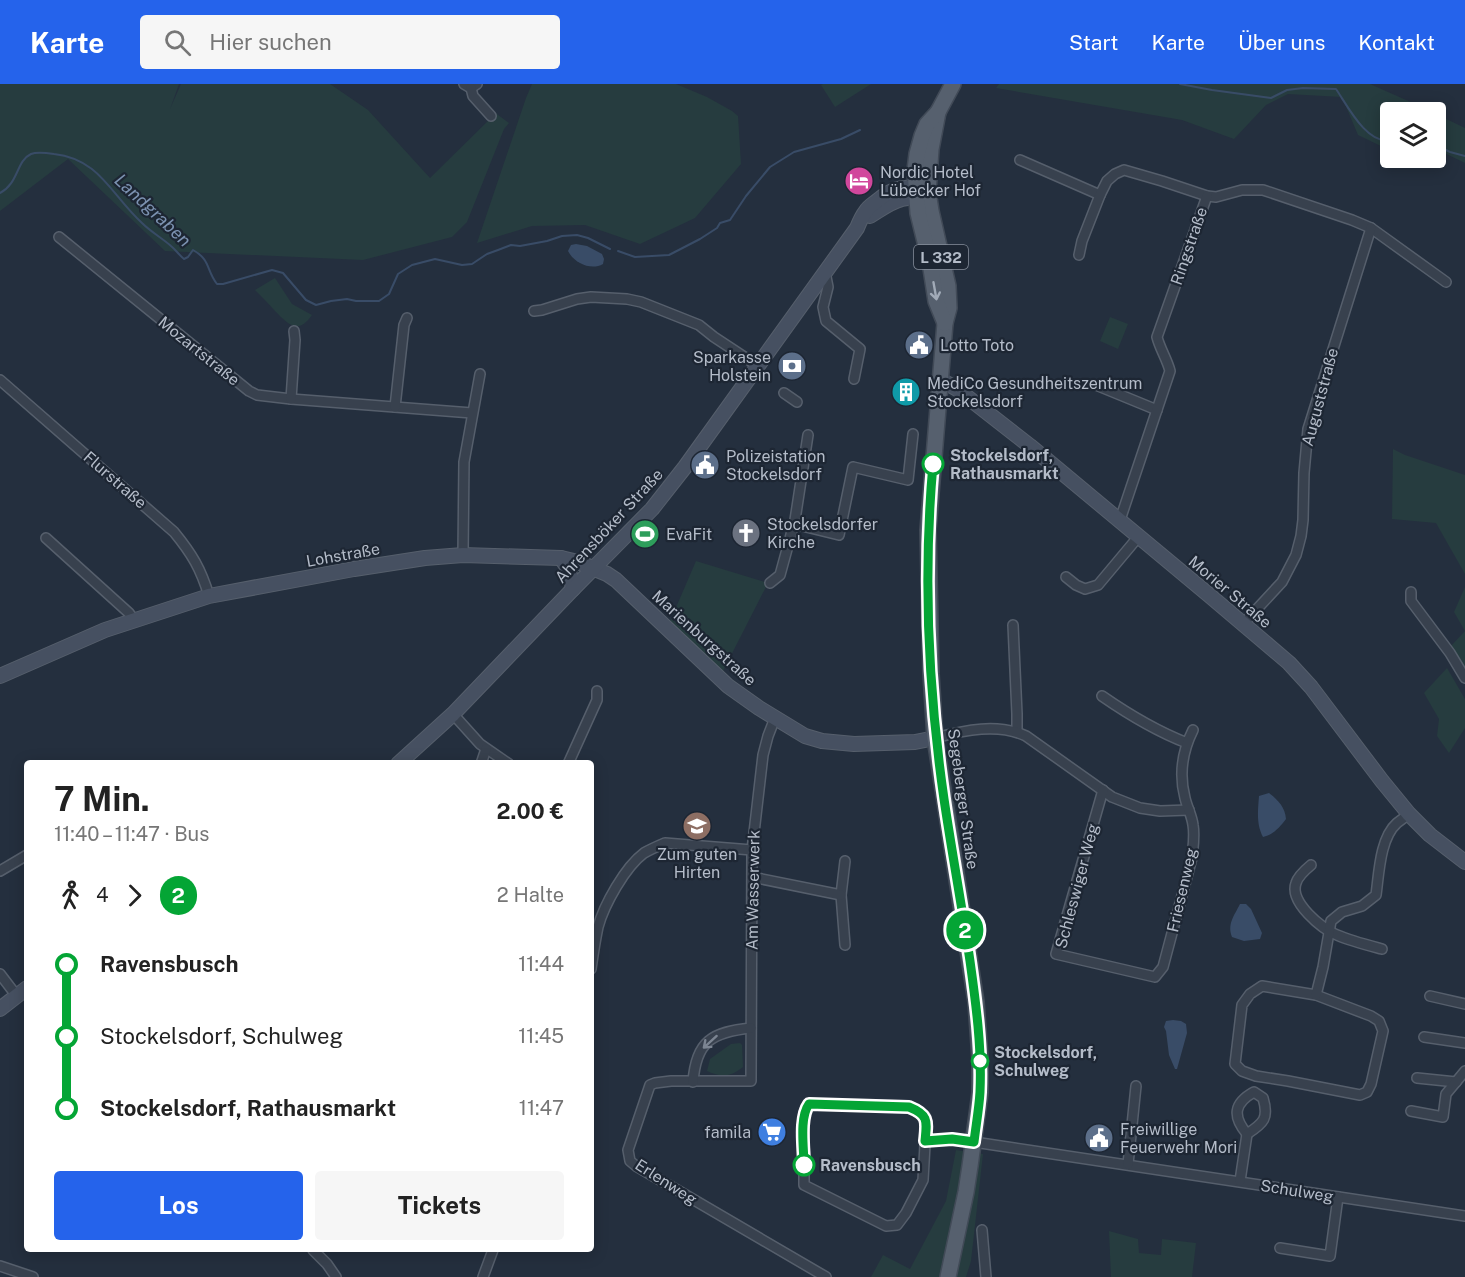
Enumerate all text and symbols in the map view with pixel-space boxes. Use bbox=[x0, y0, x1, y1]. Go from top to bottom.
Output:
search box bbox=[140, 15, 560, 69]
text: Karte bbox=[30, 26, 104, 59]
icon: search bbox=[161, 26, 194, 59]
text: Hier suchen bbox=[209, 29, 332, 55]
text: Start bbox=[1069, 30, 1118, 55]
text: Karte bbox=[1151, 30, 1205, 55]
text: Über uns bbox=[1238, 30, 1325, 55]
text: Kontakt bbox=[1358, 30, 1435, 55]
map controls bbox=[1380, 102, 1446, 168]
button: layers bbox=[1380, 102, 1446, 168]
place label: Nordic Hotel Lübecker Hof bbox=[880, 163, 981, 200]
hotel icon: Nordic Hotel Lübecker Hof bbox=[843, 165, 875, 197]
water label: Landgraben bbox=[110, 169, 196, 251]
street label: Ringstraße bbox=[1167, 205, 1211, 287]
road number: L 332 bbox=[914, 245, 968, 269]
one-way arrow bbox=[929, 281, 940, 301]
street label: Mozartstraße bbox=[154, 312, 244, 390]
public building icon: Lotto Toto bbox=[903, 329, 935, 361]
place label: Lotto Toto bbox=[940, 336, 1014, 355]
street label: Auguststraße bbox=[1298, 346, 1342, 448]
place label: Sparkasse Holstein bbox=[693, 348, 771, 385]
bank icon: Sparkasse Holstein bbox=[776, 350, 808, 382]
place label: MediCo Gesundheitszentrum Stockelsdorf bbox=[927, 374, 1142, 411]
building icon: MediCo Gesundheitszentrum Stockelsdorf bbox=[890, 376, 922, 408]
place label: Stockelsdorf, Rathausmarkt bbox=[950, 446, 1059, 483]
place label: Polizeistation Stockelsdorf bbox=[726, 447, 826, 484]
street label: Flurstraße bbox=[80, 448, 150, 512]
public building icon: Polizeistation Stockelsdorf bbox=[689, 449, 721, 481]
marker: Stockelsdorf, Rathausmarkt bbox=[922, 453, 944, 475]
street label: Ahrensböker Straße bbox=[551, 465, 667, 587]
place label: Stockelsdorfer Kirche bbox=[767, 515, 878, 552]
church icon: Stockelsdorfer Kirche bbox=[730, 517, 762, 549]
sports icon: EvaFit bbox=[629, 518, 661, 550]
place label: EvaFit bbox=[666, 525, 712, 544]
street label: Lohstraße bbox=[305, 539, 381, 571]
street label: Morier Straße bbox=[1185, 552, 1275, 632]
street label: Marienburgstraße bbox=[648, 586, 760, 690]
street label: Segeberger Straße bbox=[944, 727, 982, 871]
text: 7 Min. bbox=[54, 780, 150, 818]
text: 2.00 € bbox=[497, 798, 564, 824]
school or university icon: Zum guten Hirten bbox=[681, 810, 713, 842]
street label: Schleswiger Weg bbox=[1051, 821, 1103, 951]
text: 11:40 – 11:47 · Bus bbox=[54, 822, 209, 846]
street label: Am Wasserwerk bbox=[742, 830, 764, 950]
place label: Zum guten Hirten bbox=[657, 845, 737, 882]
street label: Friesenweg bbox=[1163, 846, 1201, 934]
icon: walk bbox=[54, 879, 87, 912]
icon: forward bbox=[118, 879, 151, 912]
text: 4 bbox=[96, 883, 109, 907]
text: 2 bbox=[172, 883, 185, 908]
text: 2 Halte bbox=[497, 883, 564, 907]
line badge: 2 bbox=[946, 910, 984, 950]
text: 2 bbox=[958, 918, 972, 943]
text: Ravensbusch bbox=[100, 951, 238, 977]
text: 11:44 bbox=[518, 952, 564, 976]
text: Stockelsdorf, Schulweg bbox=[100, 1023, 343, 1049]
text: 11:45 bbox=[518, 1024, 564, 1048]
one-way arrow bbox=[703, 1035, 718, 1049]
place label: Stockelsdorf, Schulweg bbox=[994, 1043, 1097, 1080]
marker: Stockelsdorf, Schulweg bbox=[971, 1052, 989, 1070]
text: Stockelsdorf, Rathausmarkt bbox=[100, 1095, 396, 1121]
text: 11:47 bbox=[519, 1096, 564, 1120]
supermarket icon: famila bbox=[756, 1116, 788, 1148]
place label: Freiwillige Feuerwehr Mori bbox=[1120, 1120, 1237, 1157]
public building icon: Freiwillige Feuerwehr Mori bbox=[1083, 1122, 1115, 1154]
place label: famila bbox=[704, 1123, 751, 1142]
marker: Ravensbusch bbox=[793, 1154, 815, 1176]
street label: Erlenweg bbox=[632, 1155, 700, 1209]
place label: Ravensbusch bbox=[820, 1156, 921, 1175]
button: Los bbox=[54, 1171, 303, 1240]
button: Tickets bbox=[315, 1171, 564, 1240]
street label: Schulweg bbox=[1259, 1176, 1335, 1206]

